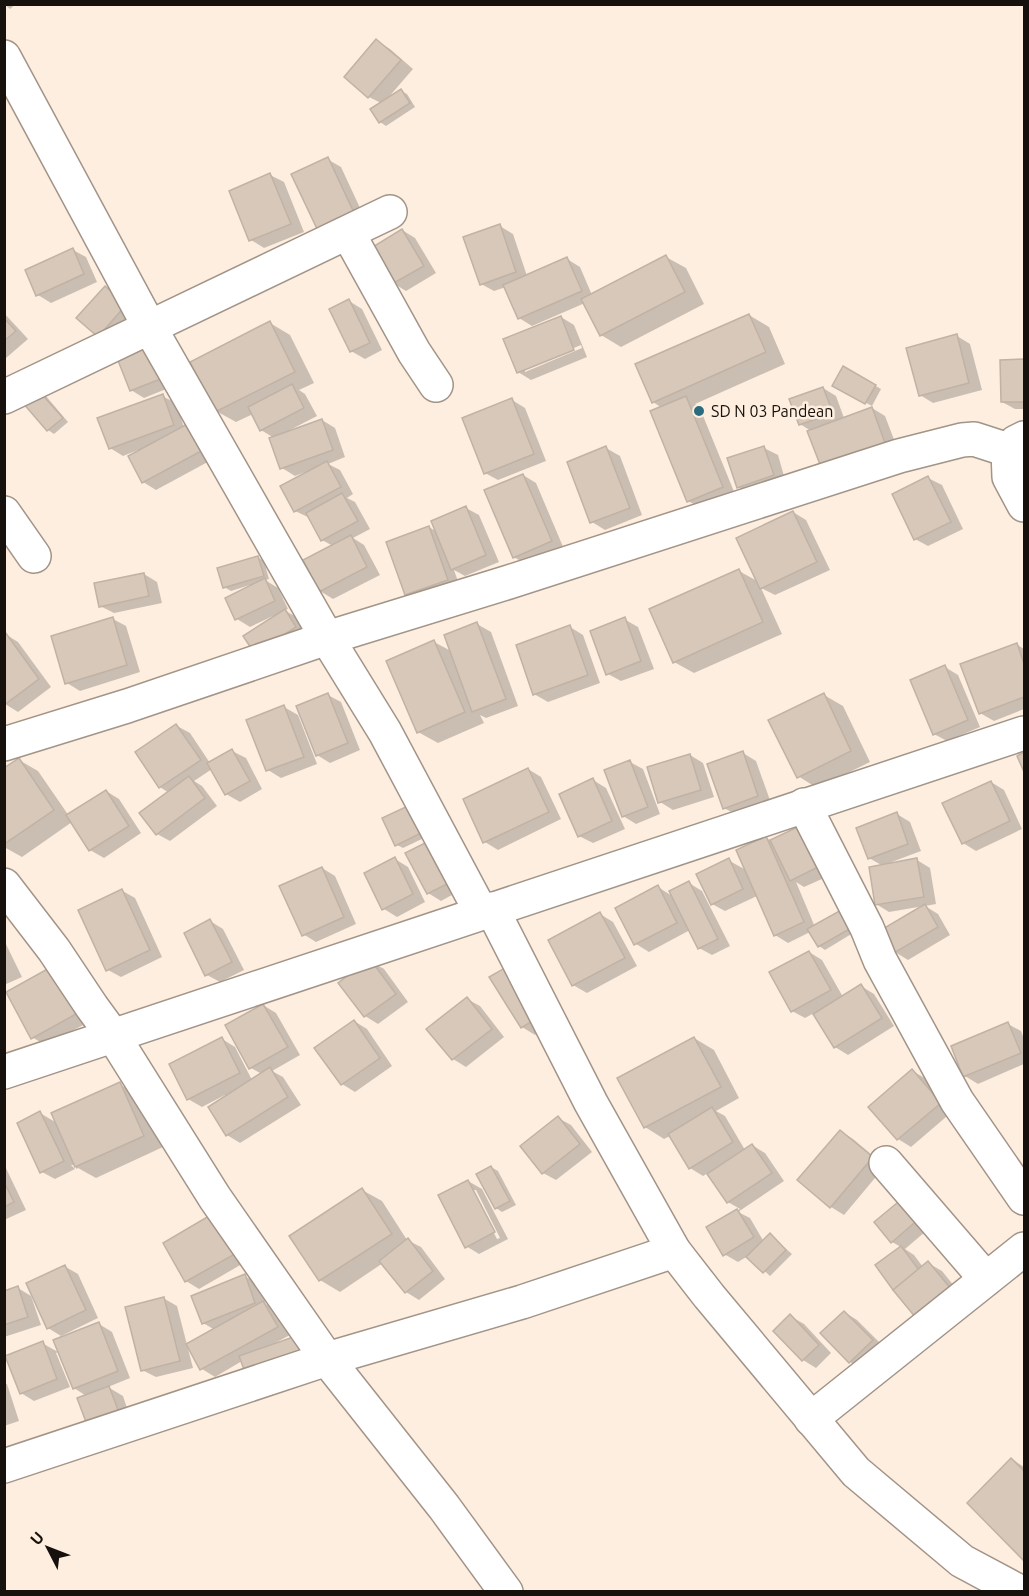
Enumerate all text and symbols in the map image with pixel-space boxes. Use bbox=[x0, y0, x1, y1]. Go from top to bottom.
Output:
place label: SD N 03 Pandean bbox=[711, 402, 833, 420]
marker: SD N 03 Pandean bbox=[692, 404, 706, 418]
north arrow bbox=[18, 1518, 78, 1578]
text: U bbox=[26, 1528, 47, 1548]

